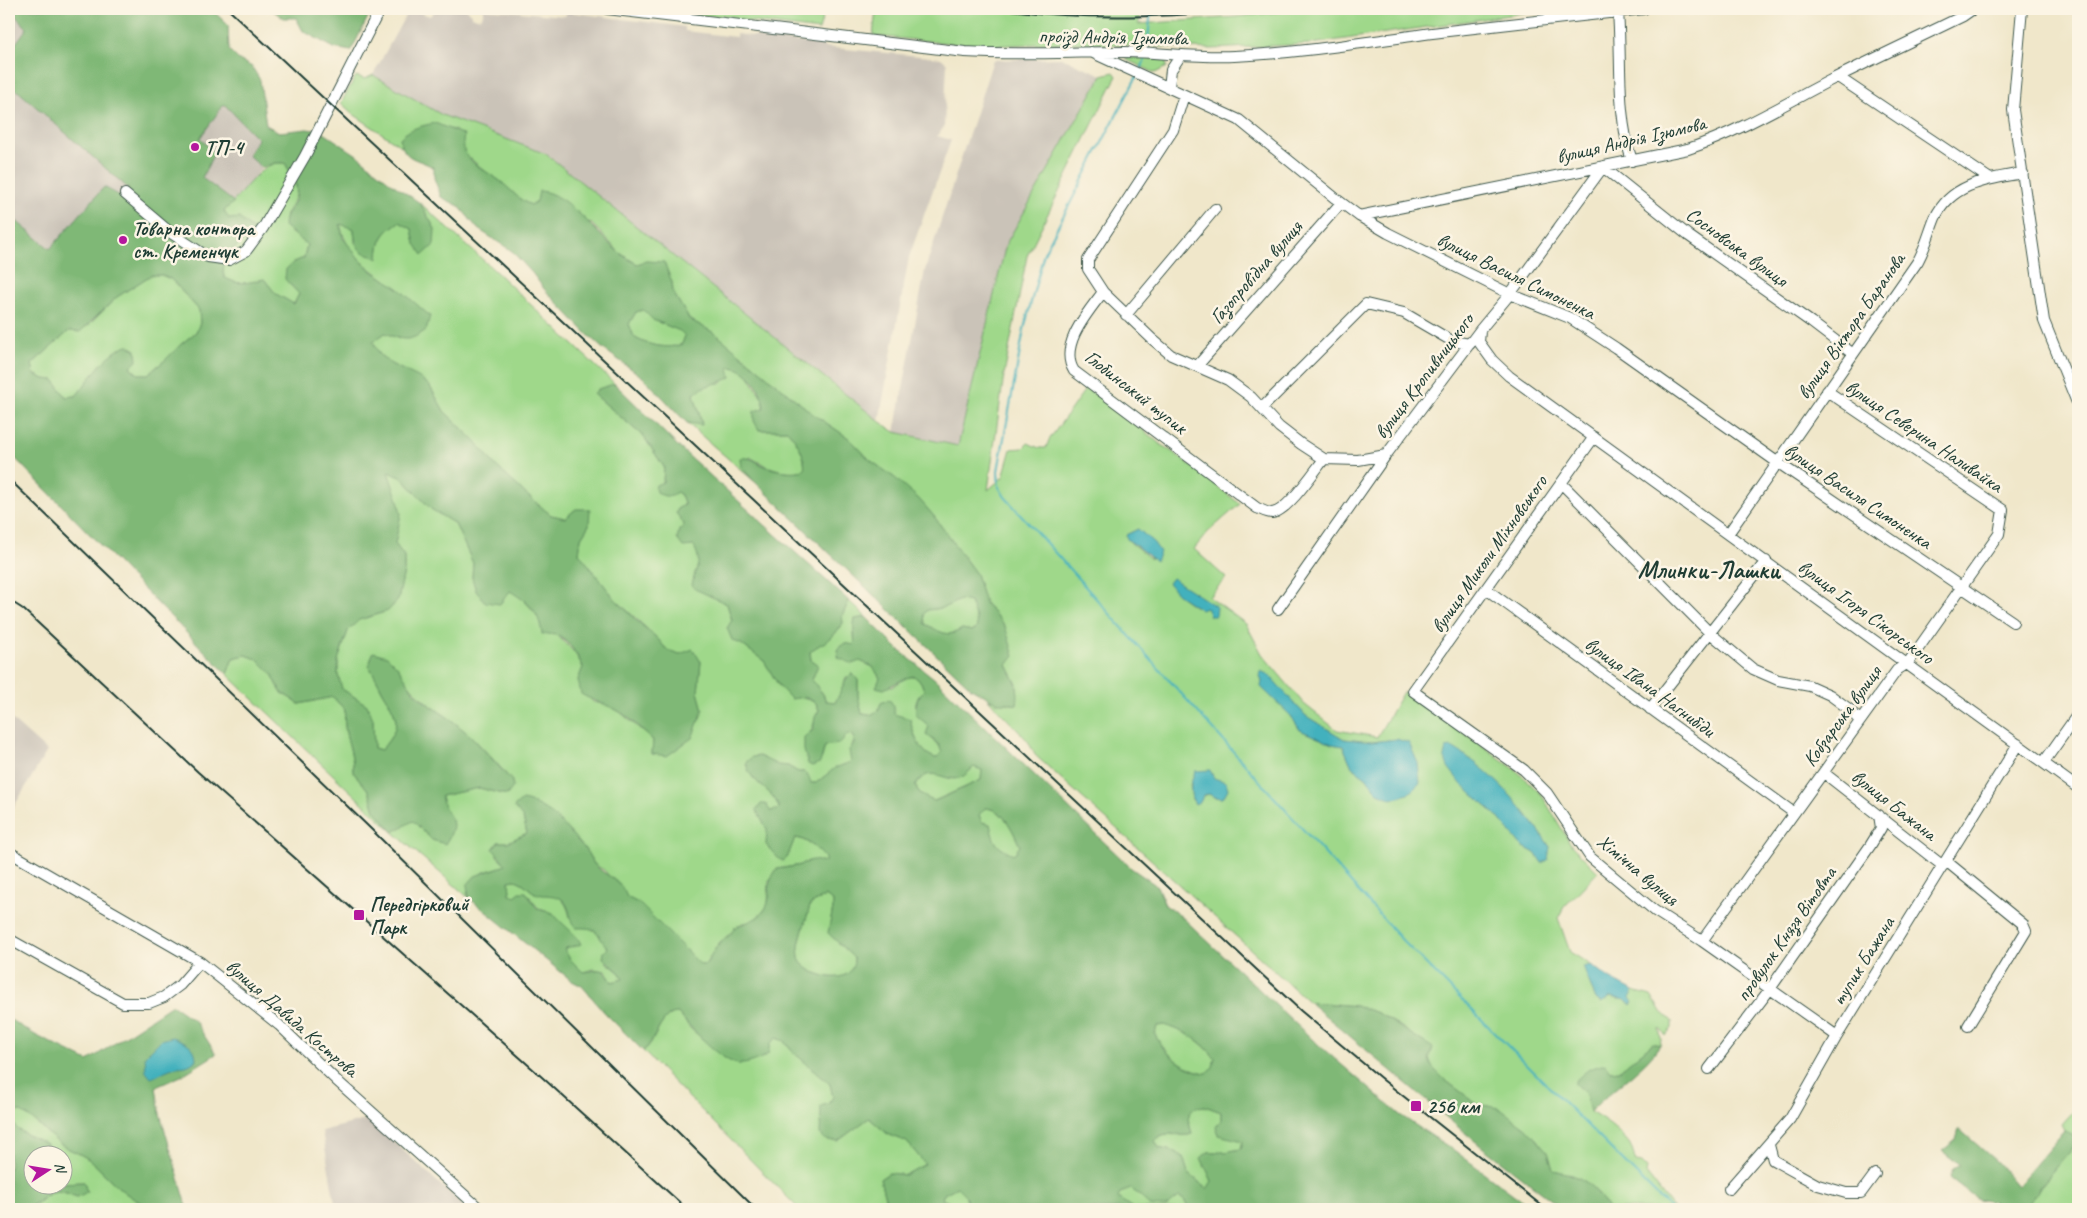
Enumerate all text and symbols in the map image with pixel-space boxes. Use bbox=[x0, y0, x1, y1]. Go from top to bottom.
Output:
street label: проїзд Андрія Ізюмова bbox=[1038, 23, 1189, 52]
street label: вулиця Андрія Ізюмова bbox=[1554, 110, 1710, 170]
place label: ТП-4 bbox=[205, 135, 246, 160]
marker: ТП-4 bbox=[189, 141, 201, 153]
street label: Сосновська вулиця bbox=[1681, 202, 1795, 294]
street label: Газопровідна вулиця bbox=[1204, 214, 1309, 330]
place label: Товарна контора ст. Кременчук bbox=[133, 216, 257, 264]
street label: вулиця Василя Симоненка bbox=[1433, 227, 1600, 326]
marker: Товарна контора ст. Кременчук bbox=[117, 234, 129, 246]
street label: вулиця Віктора Баранова bbox=[1791, 247, 1912, 404]
street label: вулиця Кропивницького bbox=[1369, 307, 1481, 444]
street label: Глобинський тупик bbox=[1080, 344, 1194, 441]
street label: вулиця Северина Наливайка bbox=[1840, 374, 2009, 499]
street label: вулиця Василя Симоненка bbox=[1779, 437, 1938, 555]
street label: вулиця Миколи Міхновського bbox=[1425, 470, 1553, 638]
district label: Млинки-Лашки bbox=[1638, 554, 1782, 586]
street label: вулиця Ігоря Сікорського bbox=[1793, 554, 1940, 670]
street label: вулиця Івана Нагнибіди bbox=[1580, 631, 1721, 744]
street label: Кобзарська вулиця bbox=[1797, 659, 1888, 771]
street label: вулиця Бажана bbox=[1846, 764, 1943, 847]
street label: Хімічна вулиця bbox=[1592, 829, 1684, 912]
street label: провулок Князя Вітовта bbox=[1730, 860, 1844, 1007]
place label: Передгірковий Парк bbox=[370, 892, 470, 940]
marker: Передгірковий Парк bbox=[352, 908, 366, 922]
street label: тупик Бажана bbox=[1826, 910, 1901, 1010]
street label: вулиця Давида Кострова bbox=[221, 954, 365, 1083]
place label: 256 км bbox=[1427, 1094, 1481, 1119]
marker: 256 км bbox=[1409, 1099, 1423, 1113]
north arrow bbox=[22, 1146, 72, 1196]
text: N bbox=[51, 1161, 70, 1176]

